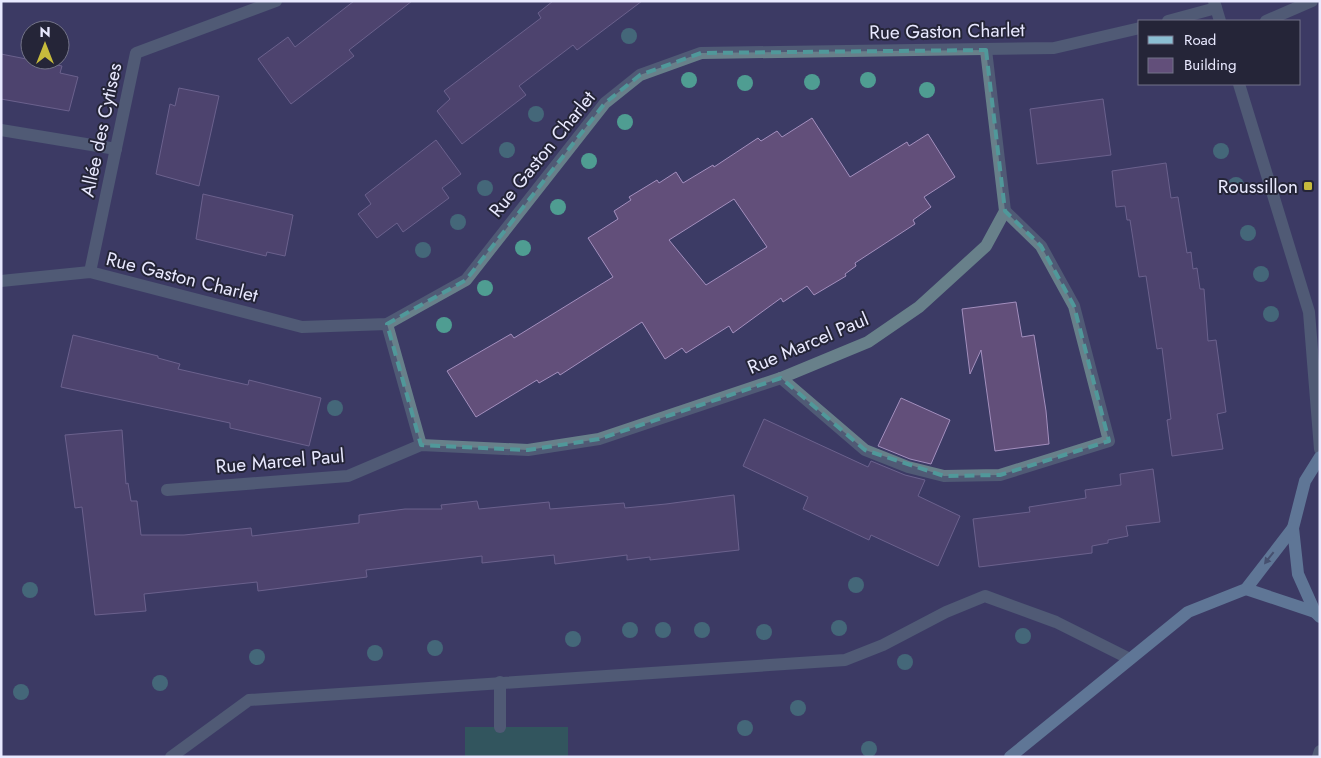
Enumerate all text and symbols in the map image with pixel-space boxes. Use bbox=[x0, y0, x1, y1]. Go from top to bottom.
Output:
street label: Rue Gaston Charlet bbox=[869, 16, 1025, 46]
north arrow bbox=[20, 20, 70, 70]
legend bbox=[1138, 20, 1301, 85]
text: N bbox=[39, 22, 51, 42]
text: Road bbox=[1184, 29, 1216, 51]
text: Building bbox=[1184, 54, 1236, 76]
street label: Allée des Cytises bbox=[74, 60, 128, 200]
street label: Rue Gaston Charlet bbox=[483, 85, 602, 223]
place label: Roussillon bbox=[1218, 173, 1298, 200]
marker: Roussillon bbox=[1302, 180, 1314, 192]
street label: Rue Gaston Charlet bbox=[103, 245, 261, 309]
street label: Rue Marcel Paul bbox=[743, 305, 873, 381]
street label: Rue Marcel Paul bbox=[215, 442, 345, 480]
one-way arrow bbox=[1264, 551, 1275, 564]

